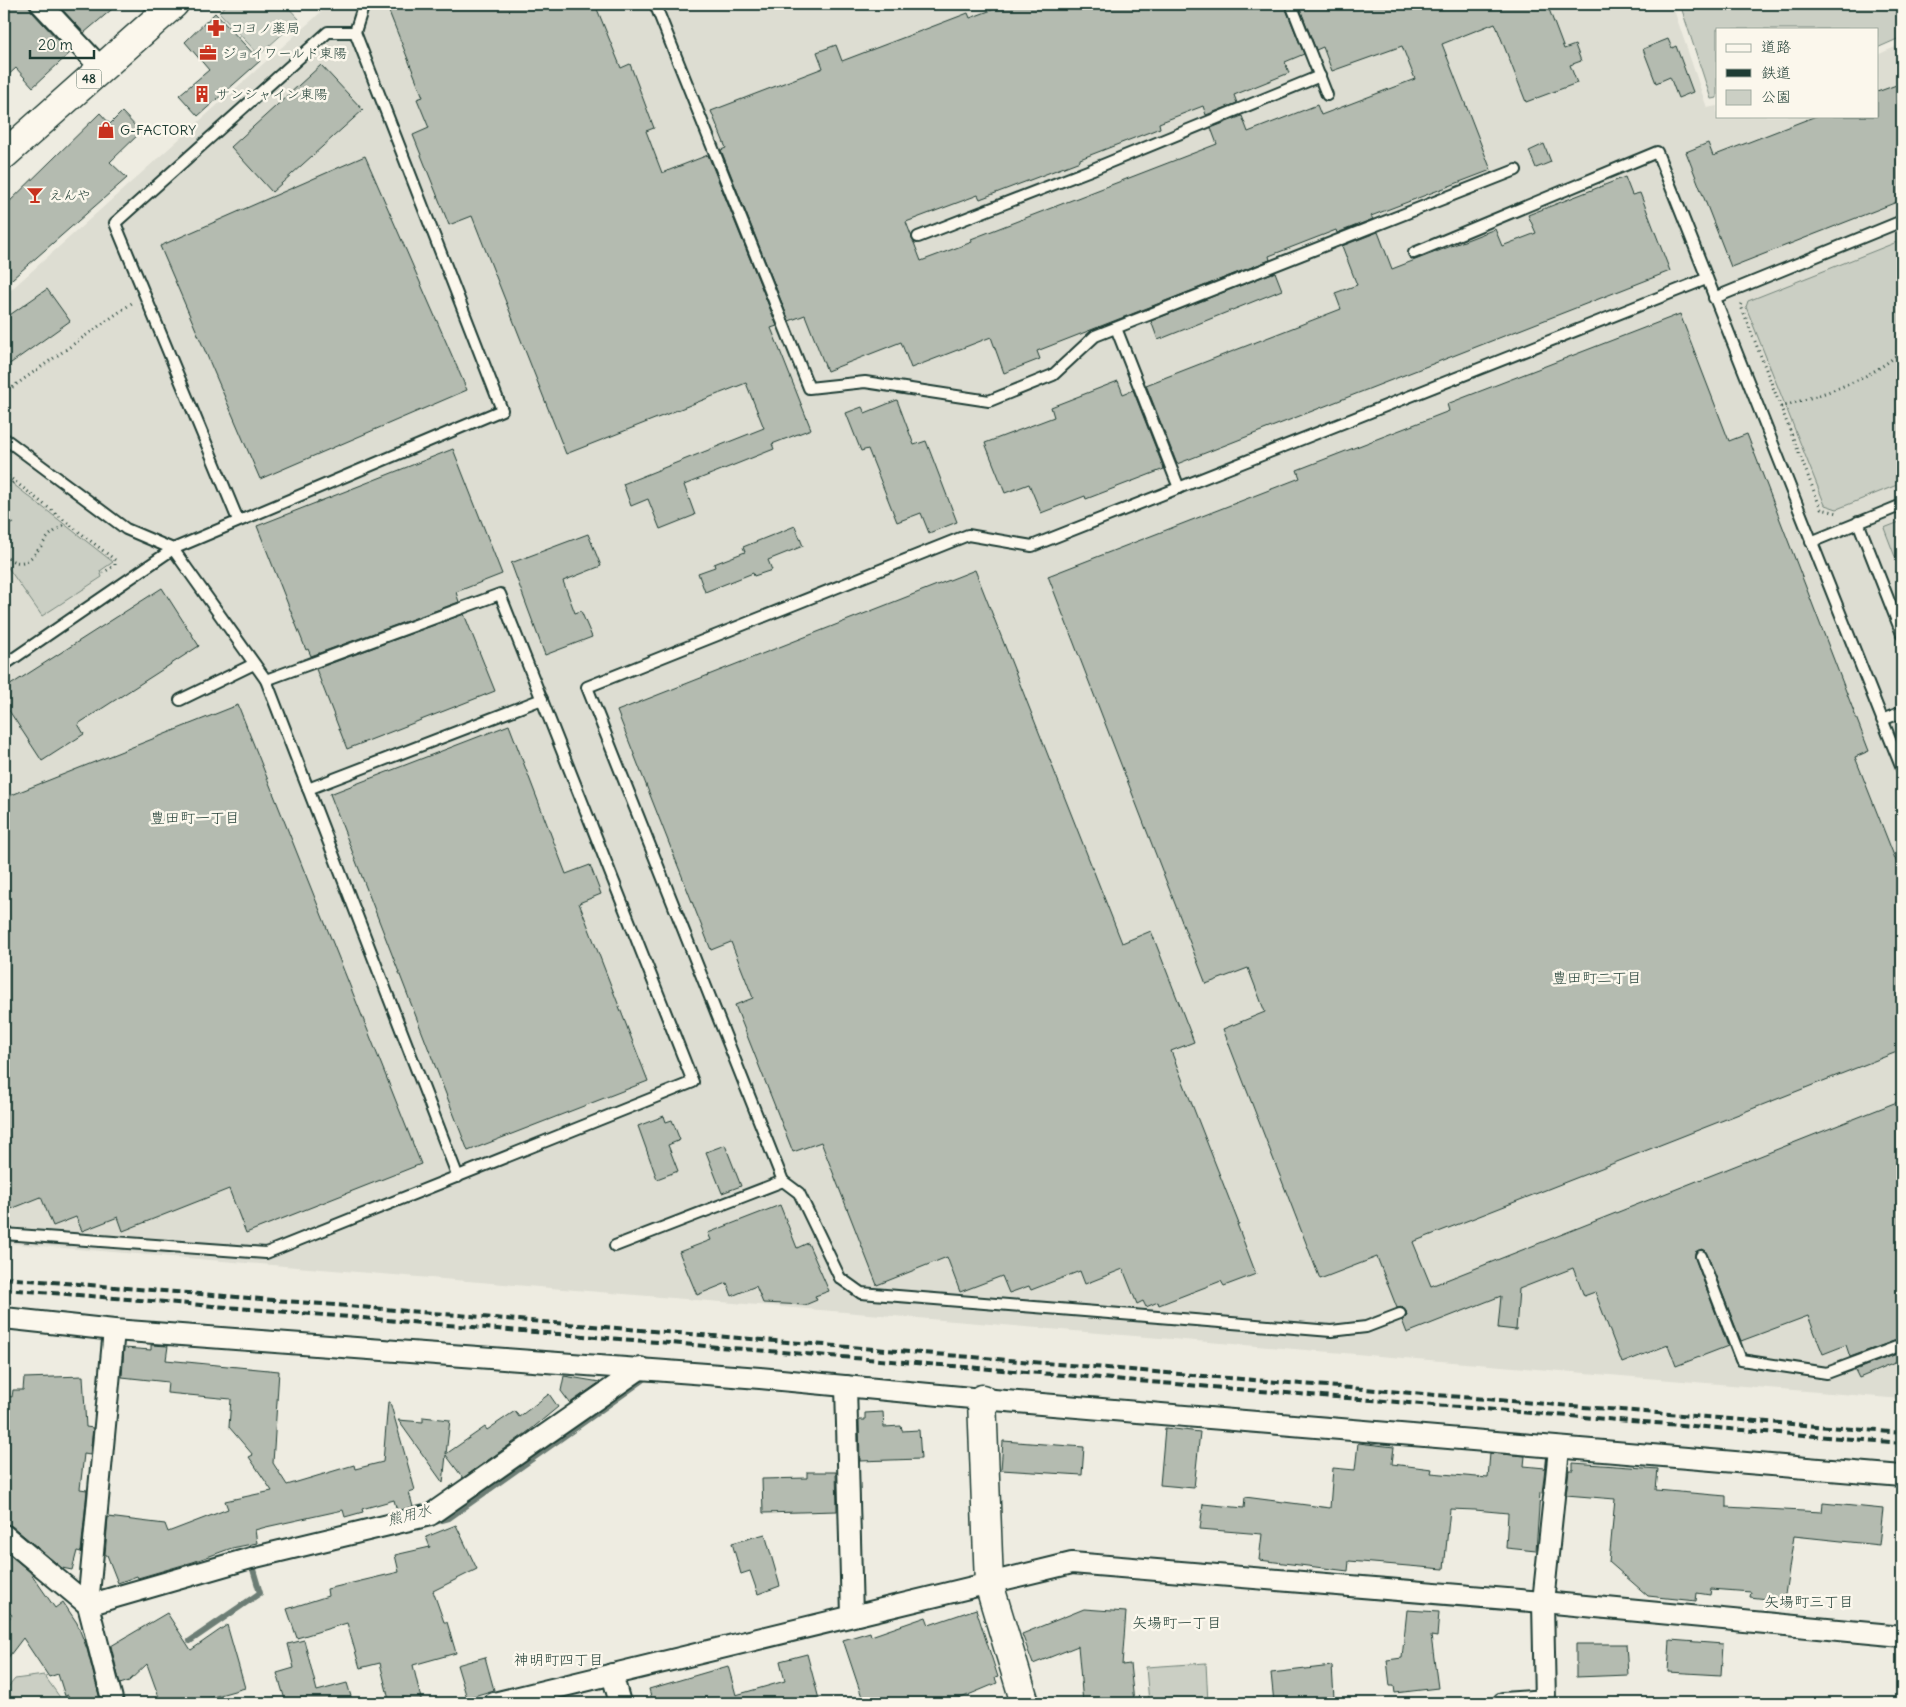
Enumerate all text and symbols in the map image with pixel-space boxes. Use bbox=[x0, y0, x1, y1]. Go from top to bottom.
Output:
pharmacy icon: コヨノ薬局 bbox=[206, 18, 226, 38]
place label: コヨノ薬局 bbox=[230, 19, 300, 37]
scale bar bbox=[30, 28, 94, 60]
legend bbox=[1716, 28, 1878, 118]
text: 20 m bbox=[38, 35, 73, 54]
text: 道路 bbox=[1761, 37, 1791, 56]
office icon: ジョイワールド東陽 bbox=[198, 43, 218, 63]
place label: ジョイワールド東陽 bbox=[222, 44, 347, 62]
text: 鉄道 bbox=[1761, 63, 1791, 82]
road number: 48 bbox=[76, 70, 102, 88]
building icon: サンシャイン東陽 bbox=[192, 84, 212, 104]
place label: サンシャイン東陽 bbox=[216, 85, 328, 103]
text: 公園 bbox=[1761, 87, 1791, 106]
shop icon: G-FACTORY bbox=[96, 120, 116, 140]
place label: G-FACTORY bbox=[120, 121, 196, 139]
bar icon: えんや bbox=[25, 185, 45, 205]
place label: えんや bbox=[49, 186, 91, 204]
district label: 豊田町一丁目 bbox=[150, 808, 240, 827]
district label: 豊田町二丁目 bbox=[1552, 968, 1642, 987]
water label: 熊用水 bbox=[385, 1500, 433, 1529]
district label: 矢場町三丁目 bbox=[1764, 1592, 1854, 1611]
district label: 矢場町一丁目 bbox=[1132, 1613, 1222, 1632]
district label: 神明町四丁目 bbox=[514, 1650, 604, 1669]

